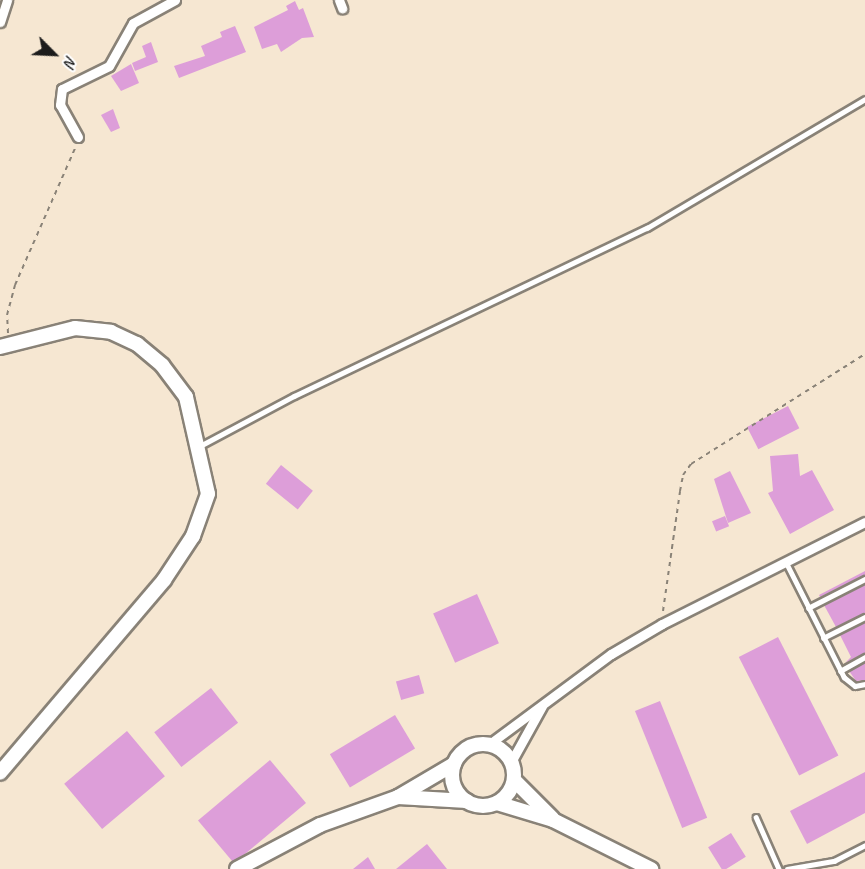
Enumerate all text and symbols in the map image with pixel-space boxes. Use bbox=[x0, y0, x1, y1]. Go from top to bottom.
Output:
north arrow bbox=[24, 24, 84, 84]
text: N bbox=[59, 53, 82, 70]

